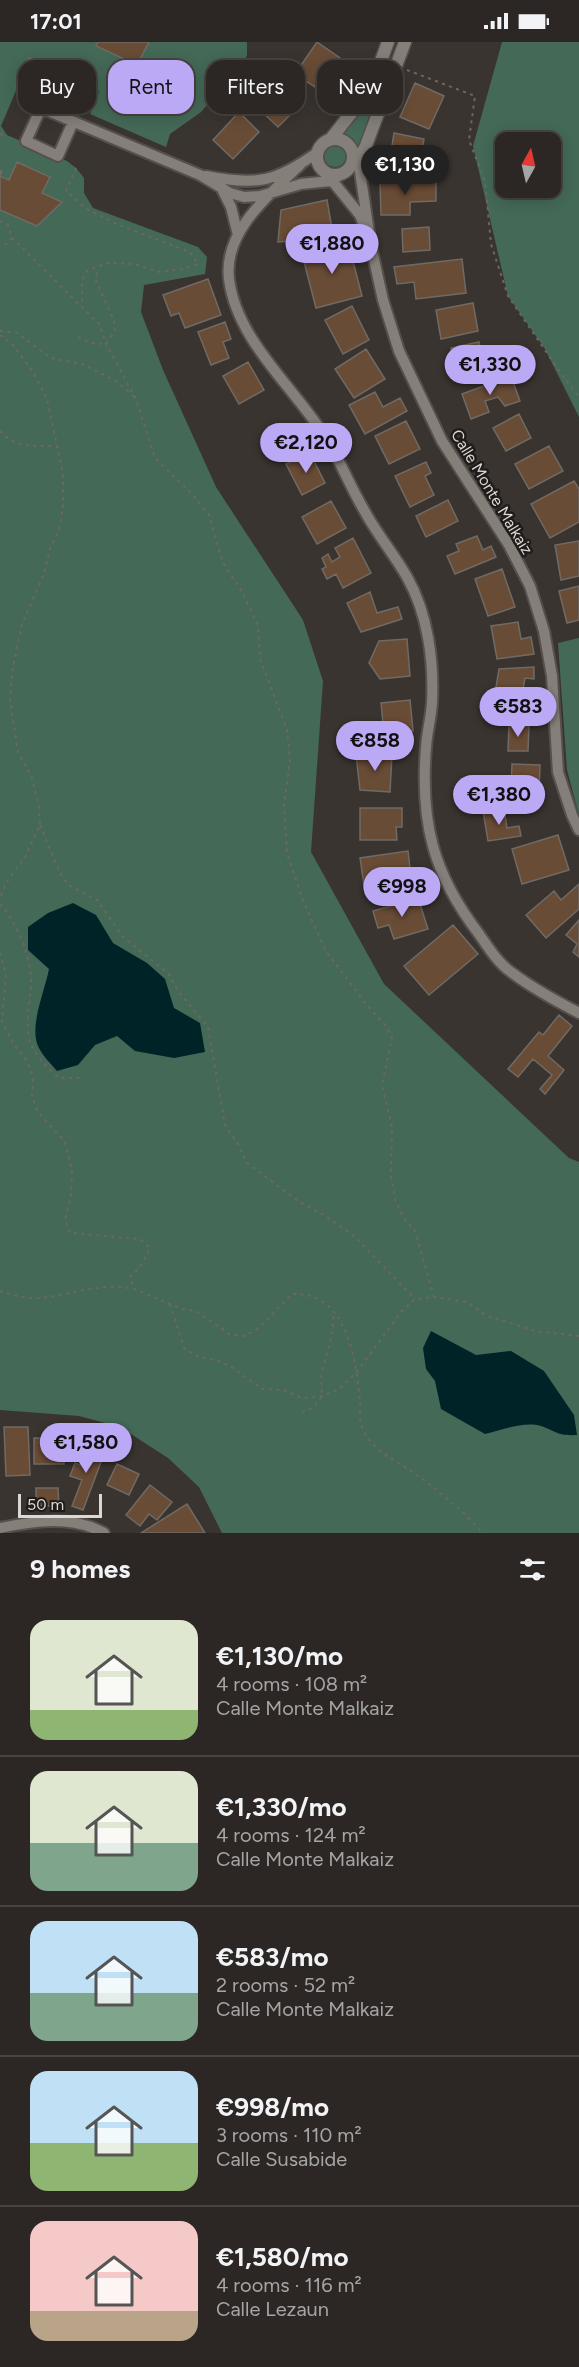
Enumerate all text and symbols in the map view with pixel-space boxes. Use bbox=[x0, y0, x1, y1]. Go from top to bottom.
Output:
text: 17:01 bbox=[30, 8, 82, 35]
chip: Buy bbox=[18, 60, 96, 114]
chip: Rent bbox=[108, 60, 194, 114]
chip: Filters bbox=[206, 60, 305, 114]
chip: New bbox=[317, 60, 403, 114]
north arrow bbox=[495, 132, 561, 198]
map controls bbox=[495, 132, 561, 198]
pin: €1,130 bbox=[356, 145, 454, 196]
text: €1,130 bbox=[375, 152, 435, 176]
pin: €1,880 bbox=[283, 224, 381, 275]
text: €1,880 bbox=[300, 231, 364, 255]
pin: €1,330 bbox=[441, 345, 539, 396]
text: €1,330 bbox=[459, 352, 521, 376]
pin: €2,120 bbox=[257, 423, 355, 474]
street label: Calle Monte Malkaiz bbox=[447, 426, 537, 558]
text: €2,120 bbox=[274, 430, 338, 454]
pin: €583 bbox=[482, 687, 554, 738]
text: €583 bbox=[494, 694, 542, 718]
pin: €858 bbox=[339, 721, 411, 772]
text: €858 bbox=[350, 728, 400, 752]
pin: €1,380 bbox=[450, 775, 548, 826]
text: €1,380 bbox=[467, 782, 531, 806]
pin: €998 bbox=[366, 867, 438, 918]
text: €998 bbox=[377, 874, 427, 898]
pin: €1,580 bbox=[37, 1423, 135, 1474]
text: €1,580 bbox=[54, 1430, 118, 1454]
scale bar bbox=[18, 1491, 102, 1518]
text: 50 m bbox=[27, 1495, 64, 1514]
text: 9 homes bbox=[30, 1553, 130, 1585]
icon: filters bbox=[516, 1553, 549, 1586]
text: €1,130/mo bbox=[216, 1640, 343, 1672]
icon: home bbox=[78, 1644, 150, 1716]
text: 4 rooms · 108 m² bbox=[216, 1672, 367, 1696]
text: Calle Monte Malkaiz bbox=[216, 1696, 394, 1720]
text: €1,330/mo bbox=[216, 1791, 347, 1823]
icon: home bbox=[78, 1795, 150, 1867]
text: 4 rooms · 124 m² bbox=[216, 1823, 366, 1847]
text: Calle Monte Malkaiz bbox=[216, 1847, 394, 1871]
text: €583/mo bbox=[216, 1941, 329, 1973]
icon: home bbox=[78, 1945, 150, 2017]
text: 2 rooms · 52 m² bbox=[216, 1973, 355, 1997]
text: Calle Monte Malkaiz bbox=[216, 1997, 394, 2021]
text: €998/mo bbox=[216, 2091, 329, 2123]
icon: home bbox=[78, 2095, 150, 2167]
text: 3 rooms · 110 m² bbox=[216, 2123, 362, 2147]
text: Calle Susabide bbox=[216, 2147, 347, 2171]
text: €1,580/mo bbox=[216, 2241, 349, 2273]
icon: home bbox=[78, 2245, 150, 2317]
text: 4 rooms · 116 m² bbox=[216, 2273, 362, 2297]
text: Calle Lezaun bbox=[216, 2297, 329, 2321]

